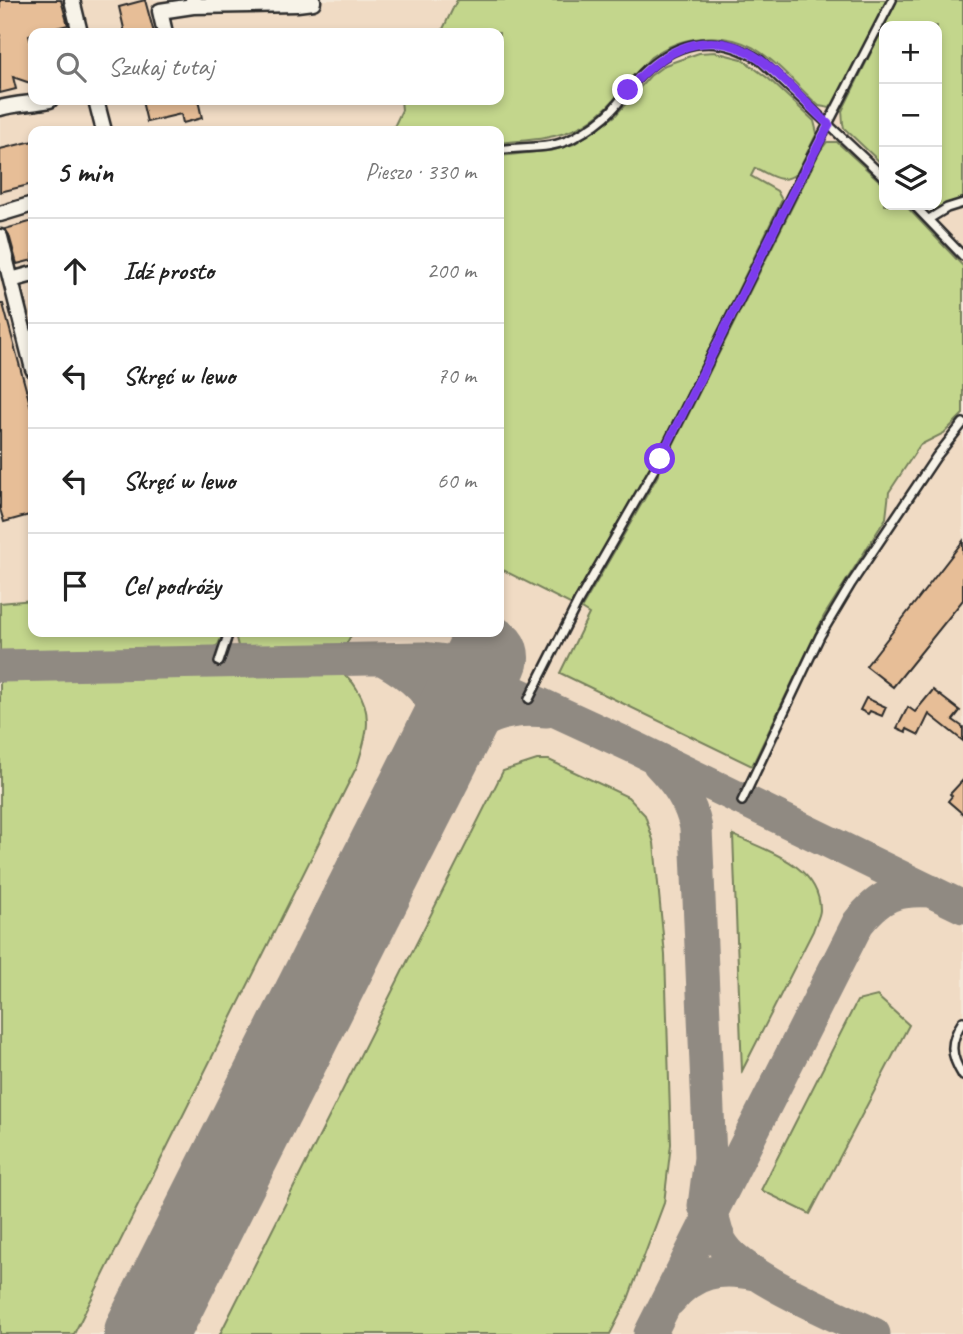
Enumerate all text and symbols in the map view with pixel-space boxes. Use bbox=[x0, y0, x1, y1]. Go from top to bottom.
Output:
map controls bbox=[879, 21, 942, 210]
button: + bbox=[879, 21, 942, 84]
search box bbox=[28, 28, 504, 105]
icon: search bbox=[52, 48, 90, 86]
text: Szukaj tutaj bbox=[108, 50, 214, 83]
route end bbox=[612, 74, 643, 105]
button: − bbox=[879, 84, 942, 147]
button: layers bbox=[879, 147, 942, 210]
text: 5 min bbox=[56, 153, 113, 191]
text: Pieszo · 330 m bbox=[365, 157, 476, 186]
icon: ahead bbox=[56, 252, 94, 290]
text: Idź prosto bbox=[123, 254, 214, 287]
text: 200 m bbox=[427, 256, 476, 285]
icon: left bbox=[56, 357, 94, 395]
text: Skręć w lewo bbox=[123, 359, 235, 392]
text: 70 m bbox=[437, 361, 476, 390]
route start bbox=[644, 443, 675, 474]
icon: left bbox=[56, 462, 94, 500]
text: Skręć w lewo bbox=[123, 464, 235, 497]
text: 60 m bbox=[437, 466, 476, 495]
icon: arrive bbox=[56, 567, 94, 605]
text: Cel podróży bbox=[123, 569, 221, 602]

